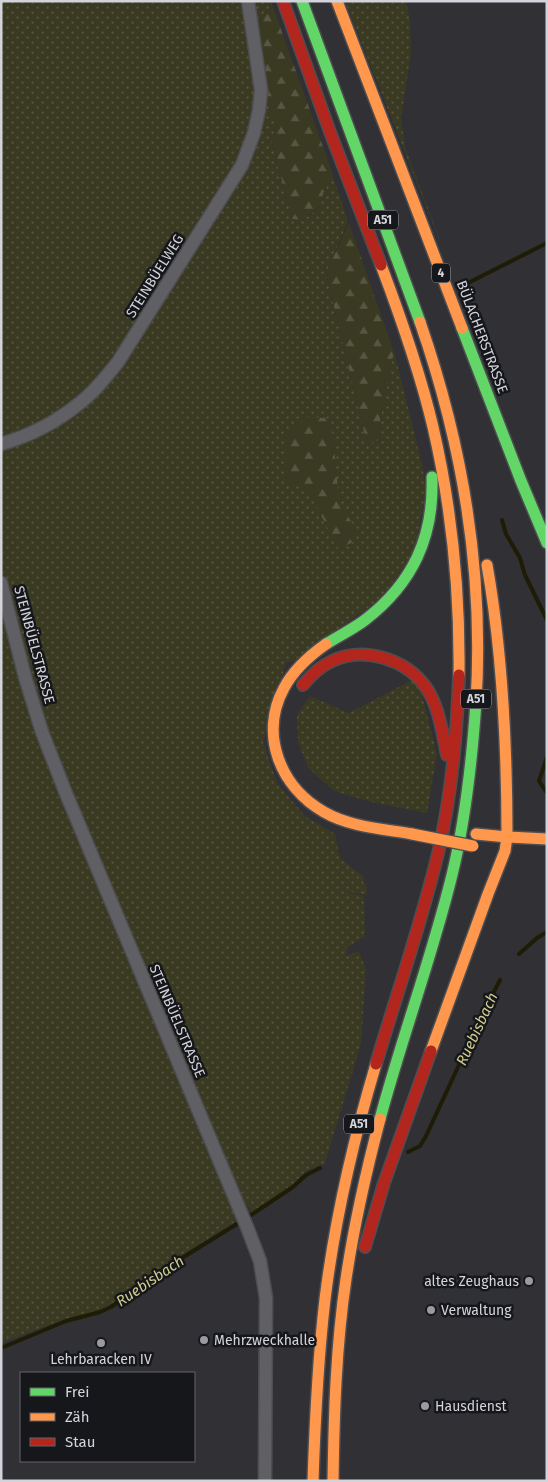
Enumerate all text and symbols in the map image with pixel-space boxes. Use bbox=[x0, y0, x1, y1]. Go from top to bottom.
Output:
road number: A51 bbox=[368, 210, 398, 230]
street label: STEINBÜELWEG bbox=[122, 231, 187, 321]
road number: 4 bbox=[432, 264, 450, 282]
street label: BÜLACHERSTRASSE bbox=[453, 278, 512, 396]
street label: STEINBÜELSTRASSE bbox=[10, 584, 59, 706]
road number: A51 bbox=[461, 690, 491, 709]
street label: STEINBÜELSTRASSE bbox=[145, 961, 209, 1080]
water label: Ruebisbach bbox=[452, 990, 502, 1068]
road number: A51 bbox=[344, 1114, 374, 1134]
water label: Ruebisbach bbox=[113, 1252, 187, 1310]
place label: altes Zeughaus bbox=[424, 1273, 519, 1290]
marker: altes Zeughaus bbox=[523, 1275, 535, 1287]
place label: Verwaltung bbox=[441, 1302, 512, 1319]
marker: Verwaltung bbox=[425, 1304, 437, 1316]
place label: Mehrzweckhalle bbox=[214, 1332, 315, 1349]
marker: Mehrzweckhalle bbox=[198, 1334, 210, 1346]
marker: Lehrbaracken IV bbox=[95, 1337, 107, 1349]
place label: Lehrbaracken IV bbox=[50, 1351, 152, 1368]
legend bbox=[20, 1372, 195, 1462]
text: Frei bbox=[65, 1383, 90, 1401]
place label: Hausdienst bbox=[435, 1398, 508, 1415]
marker: Hausdienst bbox=[419, 1400, 431, 1412]
text: Zäh bbox=[65, 1408, 90, 1426]
text: Stau bbox=[65, 1433, 95, 1451]

